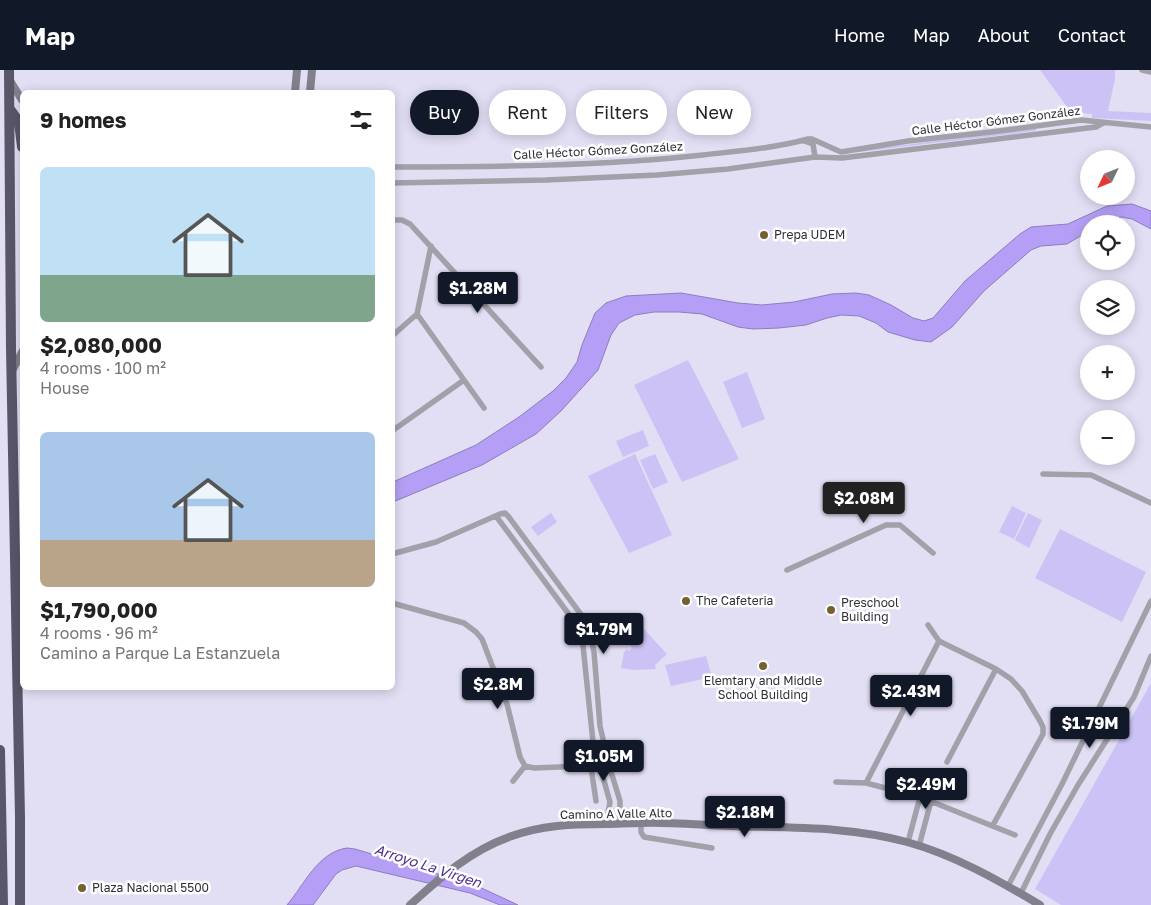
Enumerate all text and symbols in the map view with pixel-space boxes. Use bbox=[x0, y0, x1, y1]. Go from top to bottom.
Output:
text: Map bbox=[25, 21, 75, 50]
text: Home bbox=[834, 24, 885, 46]
text: Map bbox=[913, 24, 950, 46]
text: About bbox=[978, 24, 1030, 46]
text: Contact bbox=[1058, 24, 1126, 46]
chip: Buy bbox=[410, 90, 479, 135]
chip: Rent bbox=[489, 90, 566, 135]
chip: Filters bbox=[576, 90, 667, 135]
chip: New bbox=[677, 90, 751, 135]
street label: Calle Héctor Gómez González bbox=[911, 103, 1081, 138]
icon: filters bbox=[347, 106, 375, 134]
text: 9 homes bbox=[40, 107, 126, 133]
street label: Calle Héctor Gómez González bbox=[513, 139, 683, 162]
north arrow bbox=[1080, 150, 1135, 205]
map controls bbox=[1080, 150, 1135, 465]
icon: home bbox=[163, 200, 253, 290]
button: locate bbox=[1080, 215, 1135, 270]
place label: Prepa UDEM bbox=[774, 227, 845, 242]
marker: Prepa UDEM bbox=[758, 229, 770, 241]
pin: $1.28M bbox=[437, 272, 519, 314]
text: $1.28M bbox=[449, 278, 507, 298]
button: layers bbox=[1080, 280, 1135, 335]
text: $2,080,000 bbox=[40, 332, 162, 358]
button: + bbox=[1080, 345, 1135, 400]
text: 4 rooms · 100 m² bbox=[40, 358, 166, 378]
text: House bbox=[40, 378, 89, 398]
button: − bbox=[1080, 410, 1135, 465]
icon: home bbox=[163, 465, 253, 555]
pin: $2.08M bbox=[823, 482, 905, 524]
text: $2.08M bbox=[834, 488, 894, 508]
place label: The Cafeteria bbox=[696, 593, 773, 608]
marker: The Cafeteria bbox=[680, 595, 692, 607]
place label: Preschool Building bbox=[841, 595, 899, 624]
text: $1,790,000 bbox=[40, 597, 158, 623]
marker: Preschool Building bbox=[825, 604, 837, 616]
pin: $1.79M bbox=[563, 612, 645, 655]
text: $1.79M bbox=[575, 619, 633, 639]
text: 4 rooms · 96 m² bbox=[40, 623, 158, 643]
text: Camino a Parque La Estanzuela bbox=[40, 643, 280, 663]
marker: Elemtary and Middle School Building bbox=[757, 660, 769, 672]
pin: $2.8M bbox=[463, 668, 533, 710]
place label: Elemtary and Middle School Building bbox=[704, 673, 822, 702]
text: $2.8M bbox=[473, 674, 523, 694]
pin: $2.43M bbox=[870, 674, 952, 717]
text: $2.43M bbox=[881, 681, 941, 701]
pin: $1.79M bbox=[1049, 706, 1131, 749]
text: $1.79M bbox=[1061, 713, 1119, 733]
pin: $1.05M bbox=[563, 740, 645, 782]
text: $1.05M bbox=[575, 746, 633, 766]
pin: $2.49M bbox=[885, 768, 967, 810]
text: $2.49M bbox=[896, 774, 956, 794]
pin: $2.18M bbox=[704, 796, 786, 838]
text: $2.18M bbox=[716, 802, 774, 822]
street label: Camino A Valle Alto bbox=[560, 805, 672, 822]
water label: Arroyo La Virgen bbox=[373, 840, 485, 891]
place label: Plaza Nacional 5500 bbox=[92, 880, 209, 895]
marker: Plaza Nacional 5500 bbox=[76, 882, 88, 894]

